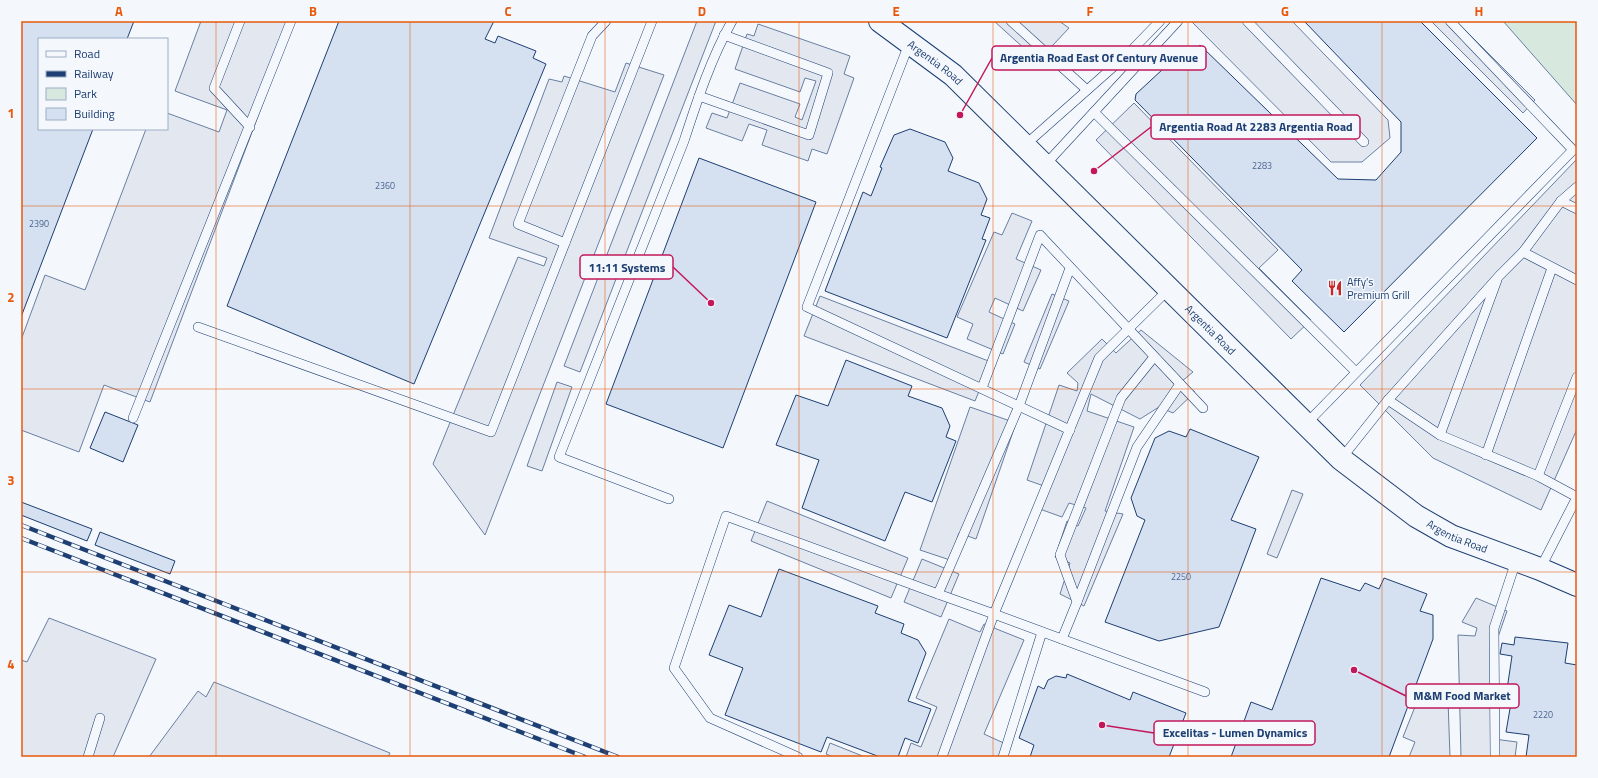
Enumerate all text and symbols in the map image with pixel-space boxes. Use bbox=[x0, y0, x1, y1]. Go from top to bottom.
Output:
text: A bbox=[115, 1, 123, 21]
text: B bbox=[309, 1, 317, 21]
text: C bbox=[504, 1, 512, 21]
text: D bbox=[698, 1, 706, 21]
text: E bbox=[892, 1, 900, 21]
text: F bbox=[1087, 1, 1094, 21]
text: G bbox=[1281, 1, 1289, 21]
text: H bbox=[1475, 1, 1483, 21]
street label: Argentia Road bbox=[904, 36, 967, 88]
legend bbox=[38, 38, 168, 130]
text: Road bbox=[74, 44, 100, 63]
callout: Argentia Road East Of Century Avenue bbox=[992, 46, 1206, 70]
text: Argentia Road East Of Century Avenue bbox=[1000, 48, 1198, 67]
text: Railway bbox=[74, 64, 114, 83]
text: Park bbox=[74, 84, 97, 103]
text: 1 bbox=[7, 103, 15, 123]
text: Building bbox=[74, 104, 115, 123]
callout: Argentia Road At 2283 Argentia Road bbox=[1151, 115, 1360, 139]
text: Argentia Road At 2283 Argentia Road bbox=[1159, 117, 1353, 136]
house number: 2283 bbox=[1252, 159, 1272, 172]
house number: 2360 bbox=[375, 179, 395, 192]
house number: 2390 bbox=[29, 217, 49, 230]
callout: 11:11 Systems bbox=[580, 255, 673, 279]
text: 11:11 Systems bbox=[589, 258, 666, 277]
place label: Affy's Premium Grill bbox=[1347, 274, 1410, 303]
restaurant icon: Affy's Premium Grill bbox=[1326, 279, 1344, 297]
text: 2 bbox=[7, 287, 15, 307]
street label: Argentia Road bbox=[1182, 301, 1239, 359]
text: 3 bbox=[7, 470, 15, 490]
street label: Argentia Road bbox=[1424, 516, 1490, 557]
house number: 2250 bbox=[1171, 570, 1191, 583]
text: 4 bbox=[7, 654, 15, 674]
callout: M&M Food Market bbox=[1406, 684, 1519, 708]
text: M&M Food Market bbox=[1413, 686, 1511, 705]
house number: 2220 bbox=[1533, 708, 1553, 721]
callout: Excelitas - Lumen Dynamics bbox=[1154, 721, 1315, 745]
text: Excelitas - Lumen Dynamics bbox=[1163, 723, 1308, 742]

